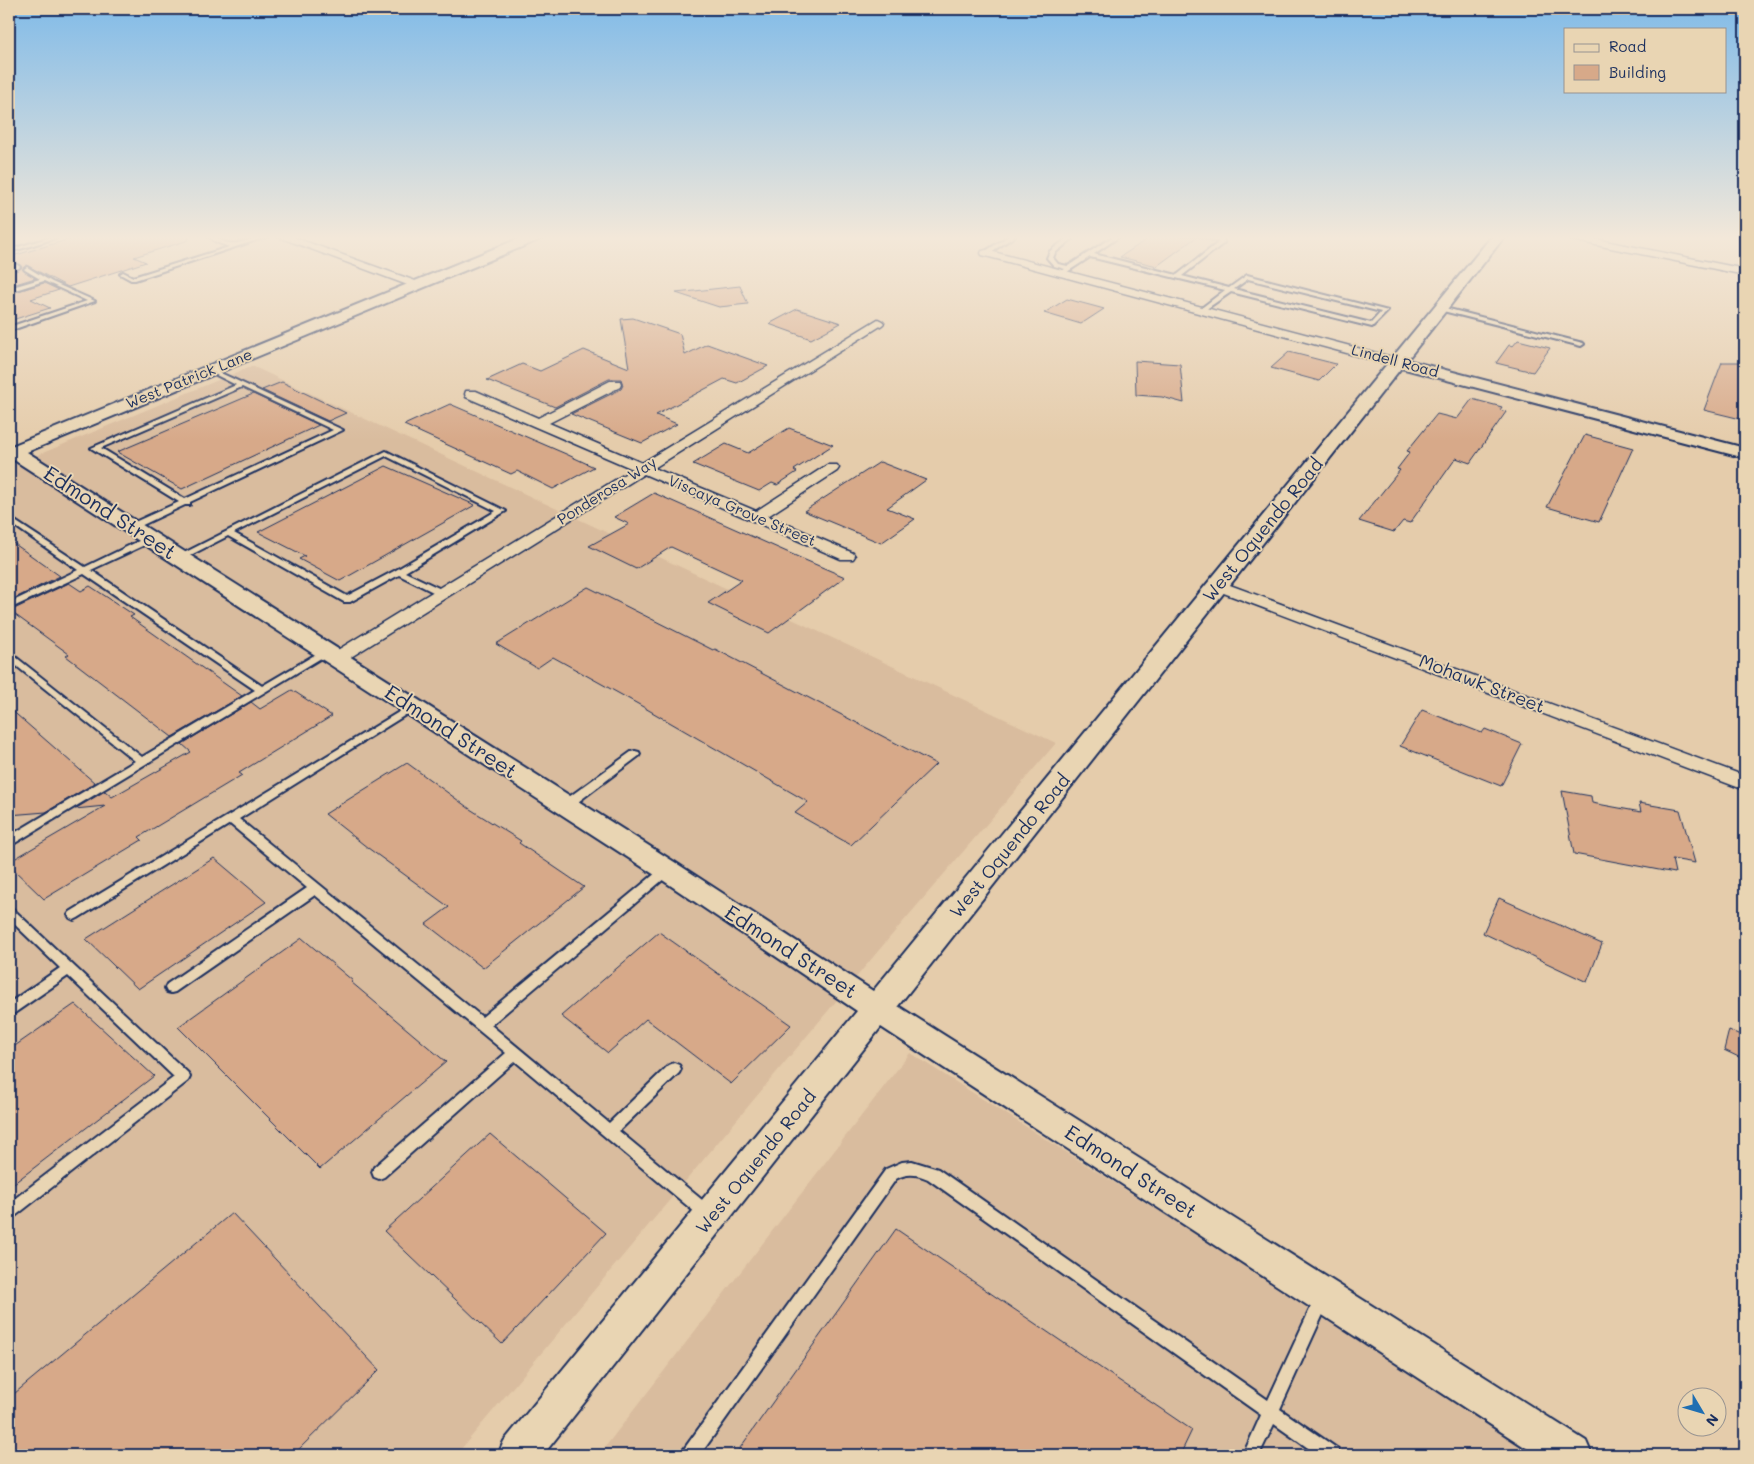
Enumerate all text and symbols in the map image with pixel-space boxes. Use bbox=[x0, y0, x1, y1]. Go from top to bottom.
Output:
legend bbox=[1564, 28, 1726, 92]
text: Road bbox=[1609, 36, 1646, 56]
text: Building bbox=[1609, 62, 1666, 82]
street label: Lindell Road bbox=[1350, 339, 1441, 381]
street label: West Patrick Lane bbox=[122, 344, 255, 413]
street label: Ponderosa Way bbox=[553, 452, 660, 529]
street label: West Oquendo Road bbox=[1197, 452, 1328, 606]
street label: Edmond Street bbox=[39, 459, 182, 565]
street label: Viscaya Grove Street bbox=[665, 470, 819, 550]
street label: Mohawk Street bbox=[1416, 648, 1549, 718]
street label: Edmond Street bbox=[380, 678, 523, 784]
street label: West Oquendo Road bbox=[944, 768, 1075, 922]
street label: Edmond Street bbox=[720, 898, 863, 1004]
street label: West Oquendo Road bbox=[690, 1084, 821, 1238]
street label: Edmond Street bbox=[1060, 1118, 1203, 1224]
north arrow bbox=[1676, 1386, 1726, 1436]
text: N bbox=[1702, 1410, 1723, 1430]

